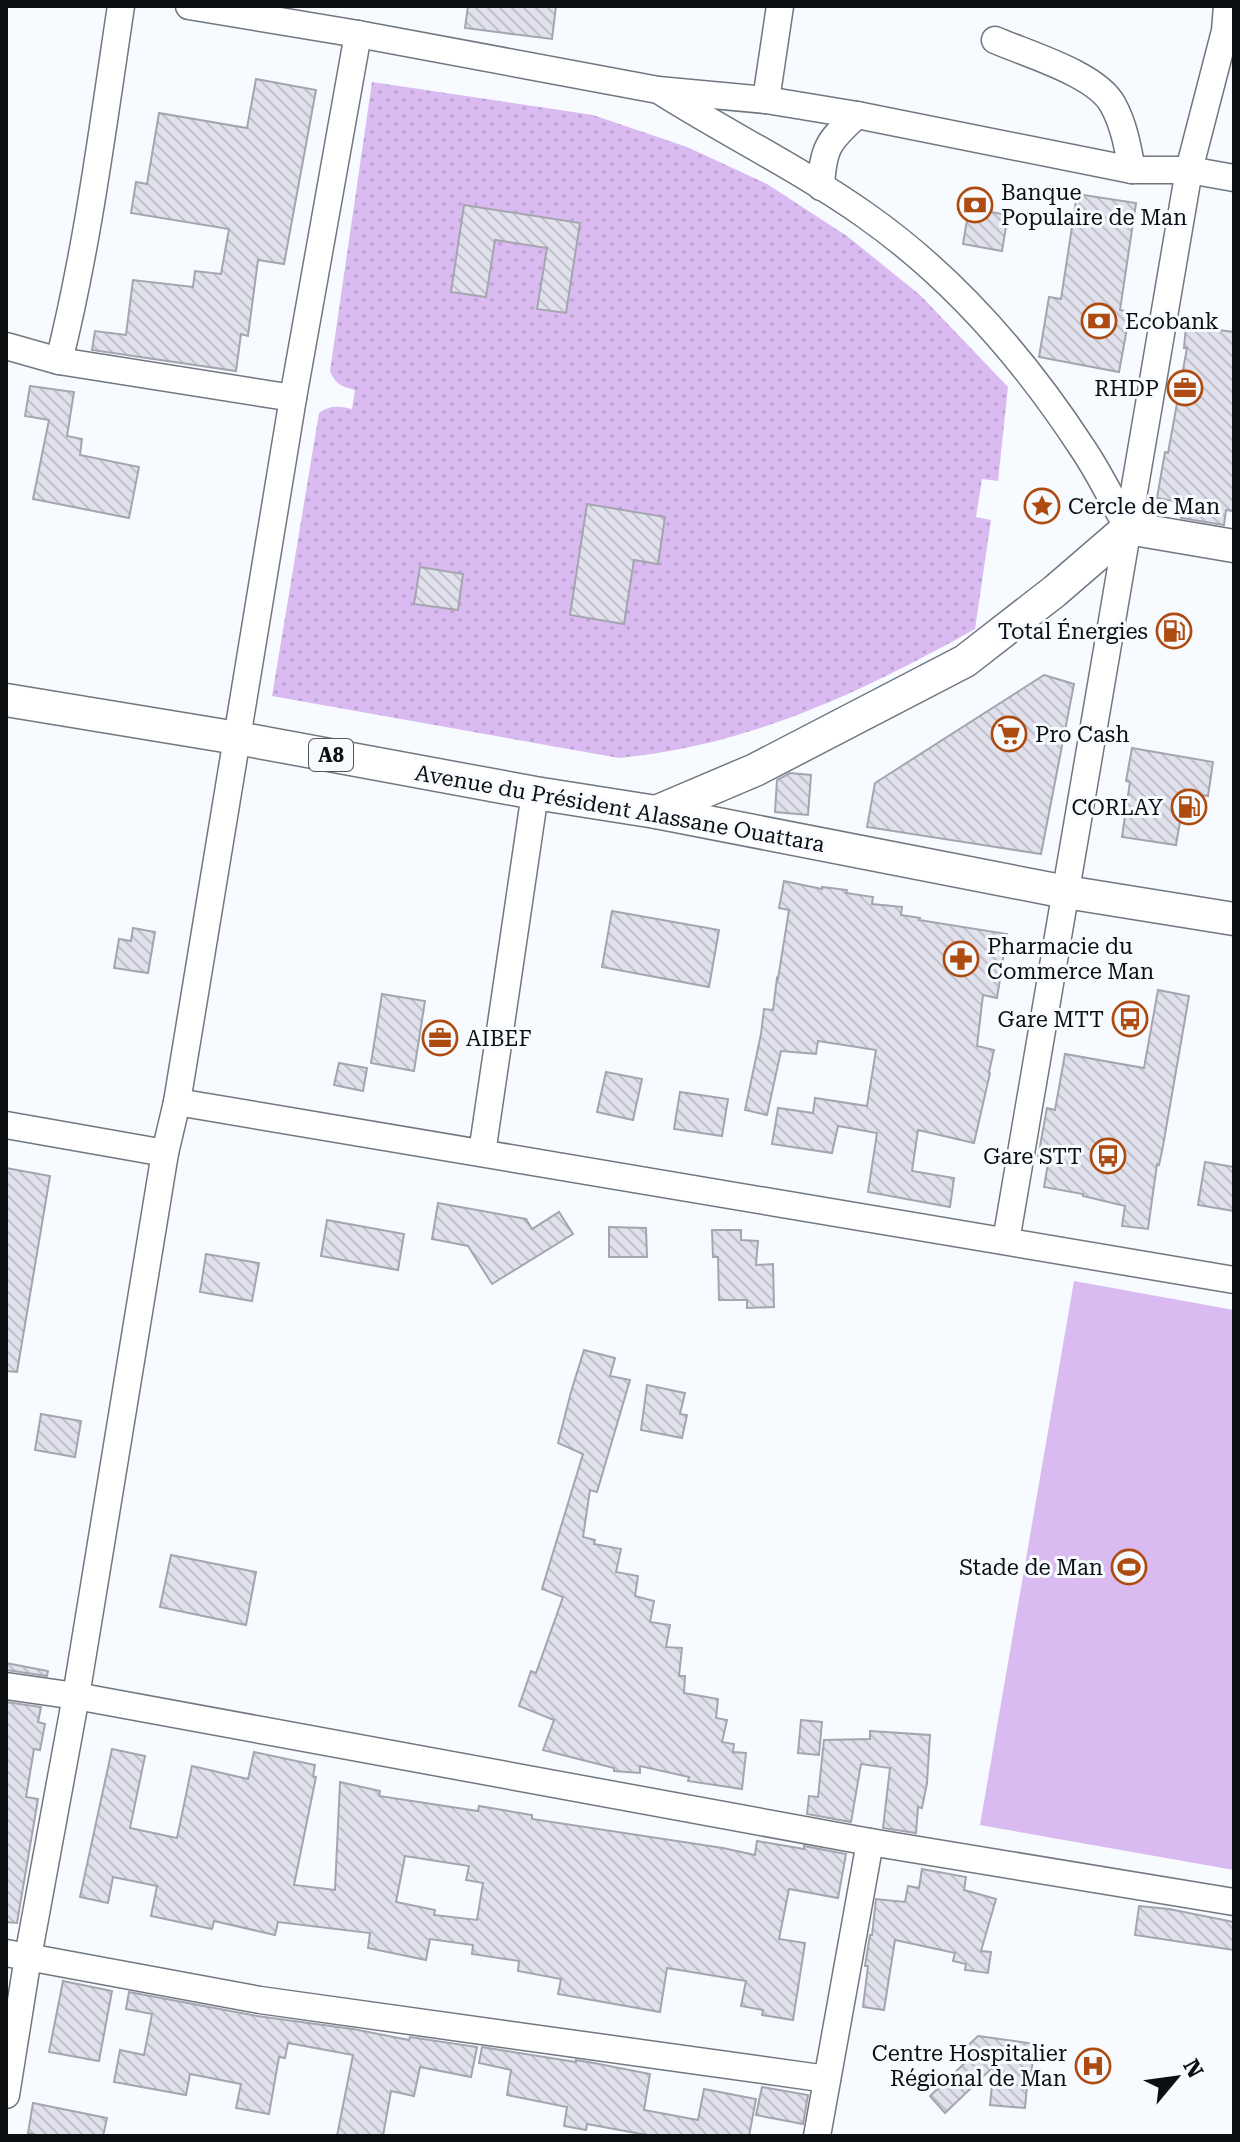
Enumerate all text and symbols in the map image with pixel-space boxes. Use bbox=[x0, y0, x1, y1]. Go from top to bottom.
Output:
place label: Banque Populaire de Man bbox=[1001, 180, 1187, 230]
bank icon: Banque Populaire de Man bbox=[956, 186, 994, 224]
bank icon: Ecobank bbox=[1080, 302, 1118, 340]
place label: Ecobank bbox=[1125, 309, 1219, 334]
office icon: RHDP bbox=[1166, 369, 1204, 407]
place label: RHDP bbox=[1094, 376, 1159, 401]
place icon: Cercle de Man bbox=[1023, 487, 1061, 525]
place label: Cercle de Man bbox=[1068, 494, 1220, 519]
fuel station icon: Total Énergies bbox=[1155, 612, 1193, 650]
place label: Total Énergies bbox=[998, 618, 1148, 644]
supermarket icon: Pro Cash bbox=[990, 715, 1028, 753]
place label: Pro Cash bbox=[1035, 722, 1129, 747]
road number: A8 bbox=[309, 739, 353, 771]
street label: Avenue du Président Alassane Ouattara bbox=[413, 760, 827, 857]
fuel station icon: CORLAY bbox=[1170, 788, 1208, 826]
place label: CORLAY bbox=[1072, 795, 1163, 820]
place label: Pharmacie du Commerce Man bbox=[987, 934, 1154, 984]
pharmacy icon: Pharmacie du Commerce Man bbox=[942, 940, 980, 978]
bus stop icon: Gare MTT bbox=[1111, 1000, 1149, 1038]
place label: Gare MTT bbox=[998, 1007, 1104, 1032]
office icon: AIBEF bbox=[421, 1019, 459, 1057]
place label: AIBEF bbox=[466, 1026, 532, 1051]
bus stop icon: Gare STT bbox=[1089, 1137, 1127, 1175]
place label: Gare STT bbox=[983, 1144, 1082, 1169]
sports icon: Stade de Man bbox=[1110, 1548, 1148, 1586]
place label: Stade de Man bbox=[959, 1555, 1103, 1580]
north arrow bbox=[1136, 2038, 1216, 2118]
place label: Centre Hospitalier Régional de Man bbox=[872, 2041, 1067, 2091]
hospital icon: Centre Hospitalier Régional de Man bbox=[1074, 2047, 1112, 2085]
text: N bbox=[1178, 2055, 1208, 2082]

